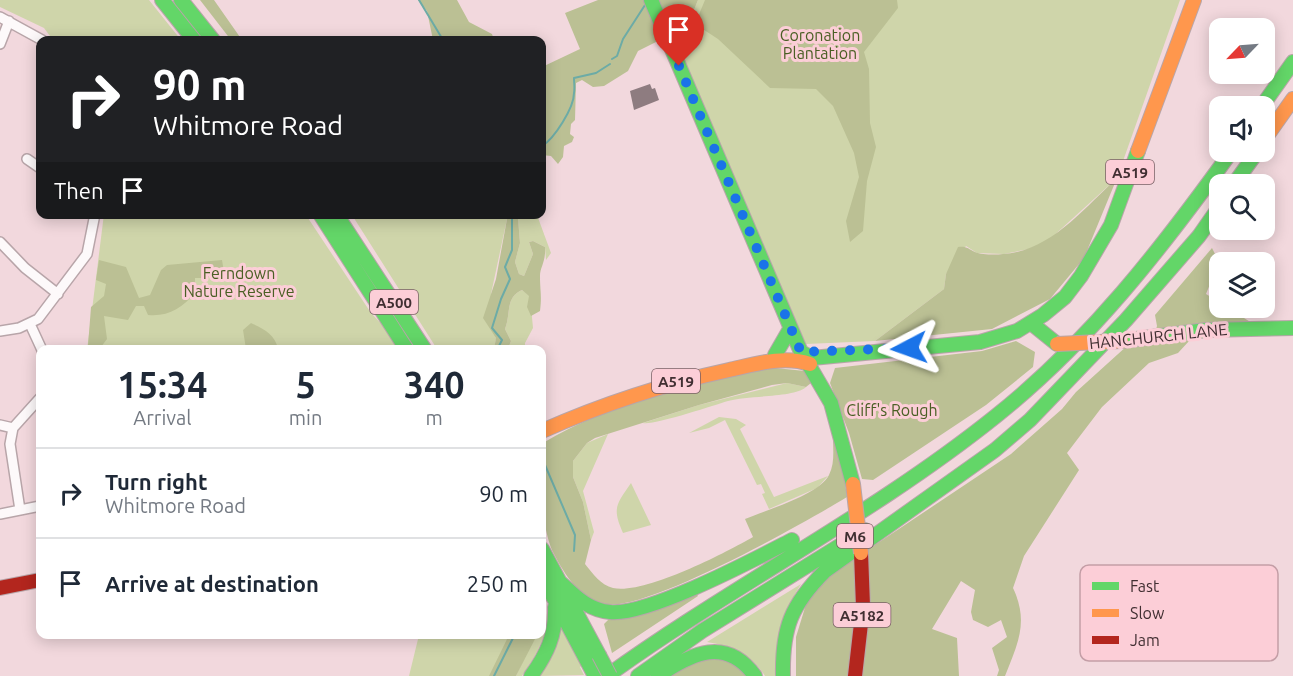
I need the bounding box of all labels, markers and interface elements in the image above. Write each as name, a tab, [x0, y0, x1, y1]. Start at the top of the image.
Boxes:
pin	[653, 4, 704, 66]
icon: arrive	[662, 13, 695, 46]
north arrow	[1209, 18, 1275, 84]
map controls	[1209, 18, 1275, 318]
park label: Coronation Plantation	[780, 26, 860, 62]
icon: right	[54, 60, 132, 138]
text: 90 m	[153, 61, 247, 108]
button: sound	[1209, 96, 1275, 162]
text: Whitmore Road	[153, 110, 343, 140]
road number: A519	[1106, 160, 1154, 184]
icon: arrive	[116, 174, 149, 207]
button: search	[1209, 174, 1275, 240]
text: Then	[54, 178, 104, 203]
button: layers	[1209, 252, 1275, 318]
park label: Ferndown Nature Reserve	[183, 264, 295, 300]
road number: A500	[370, 290, 418, 314]
position arrow	[877, 316, 941, 380]
street label: HANCHURCH LANE	[1088, 320, 1228, 352]
text: 15:34	[117, 364, 207, 405]
text: 5	[295, 364, 316, 405]
text: 340	[404, 364, 465, 405]
road number: A519	[652, 369, 700, 393]
park label: Cliff's Rough	[846, 401, 938, 419]
text: Arrival	[133, 406, 192, 429]
text: min	[289, 406, 322, 429]
text: m	[426, 406, 443, 429]
text: Turn right	[105, 469, 207, 494]
icon: right	[54, 477, 87, 510]
text: 90 m	[479, 481, 528, 506]
text: Whitmore Road	[105, 494, 246, 517]
road number: M6	[837, 524, 873, 548]
legend	[1080, 565, 1278, 661]
icon: arrive	[54, 567, 87, 600]
text: Arrive at destination	[105, 571, 319, 596]
text: 250 m	[467, 571, 528, 596]
text: Fast	[1130, 577, 1160, 595]
road number: A5182	[834, 603, 890, 627]
text: Slow	[1130, 604, 1165, 622]
text: Jam	[1130, 631, 1160, 649]

